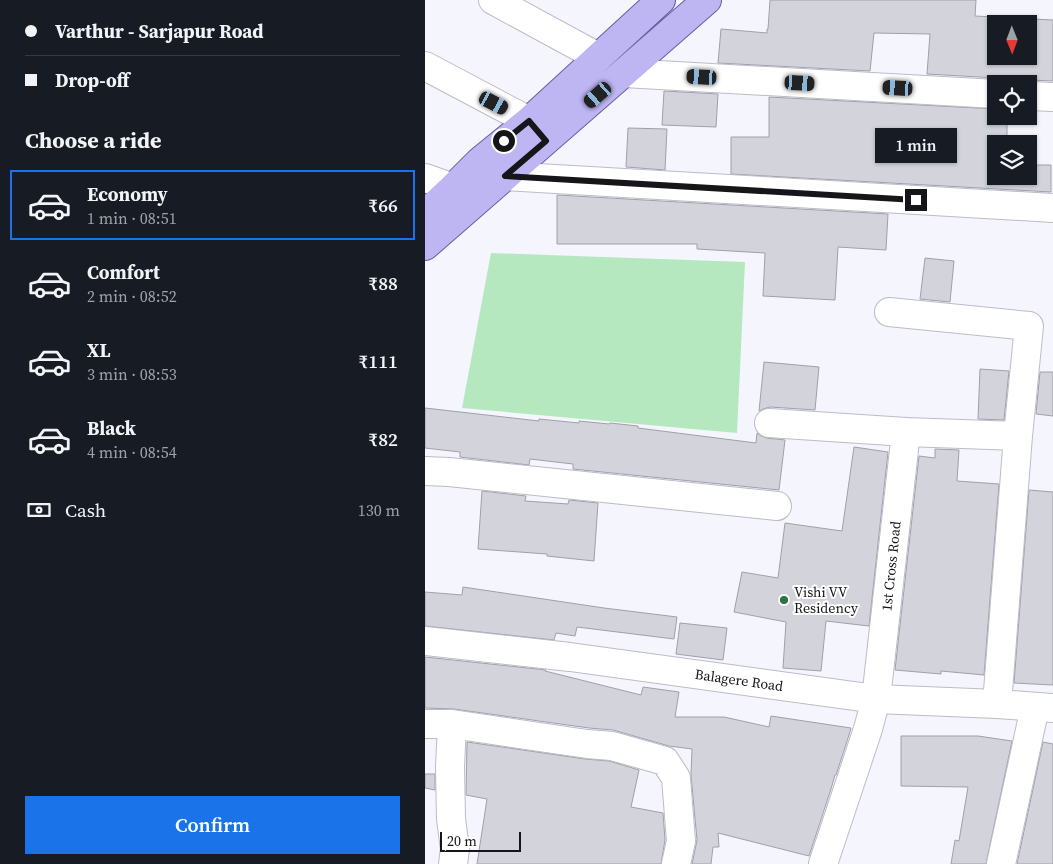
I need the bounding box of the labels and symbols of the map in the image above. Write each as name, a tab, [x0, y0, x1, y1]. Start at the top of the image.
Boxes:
north arrow	[987, 15, 1037, 65]
car	[686, 69, 717, 85]
car	[784, 75, 815, 91]
car	[581, 79, 614, 111]
car	[882, 80, 913, 96]
car	[477, 89, 510, 117]
callout: 1 min	[875, 128, 957, 162]
route start	[493, 130, 515, 152]
route end	[905, 189, 927, 211]
street label: 1st Cross Road	[876, 520, 906, 612]
place label: Vishi VV Residency	[794, 582, 859, 618]
marker: Vishi VV Residency	[778, 594, 790, 606]
street label: Balagere Road	[693, 664, 785, 696]
scale bar	[440, 829, 521, 852]

